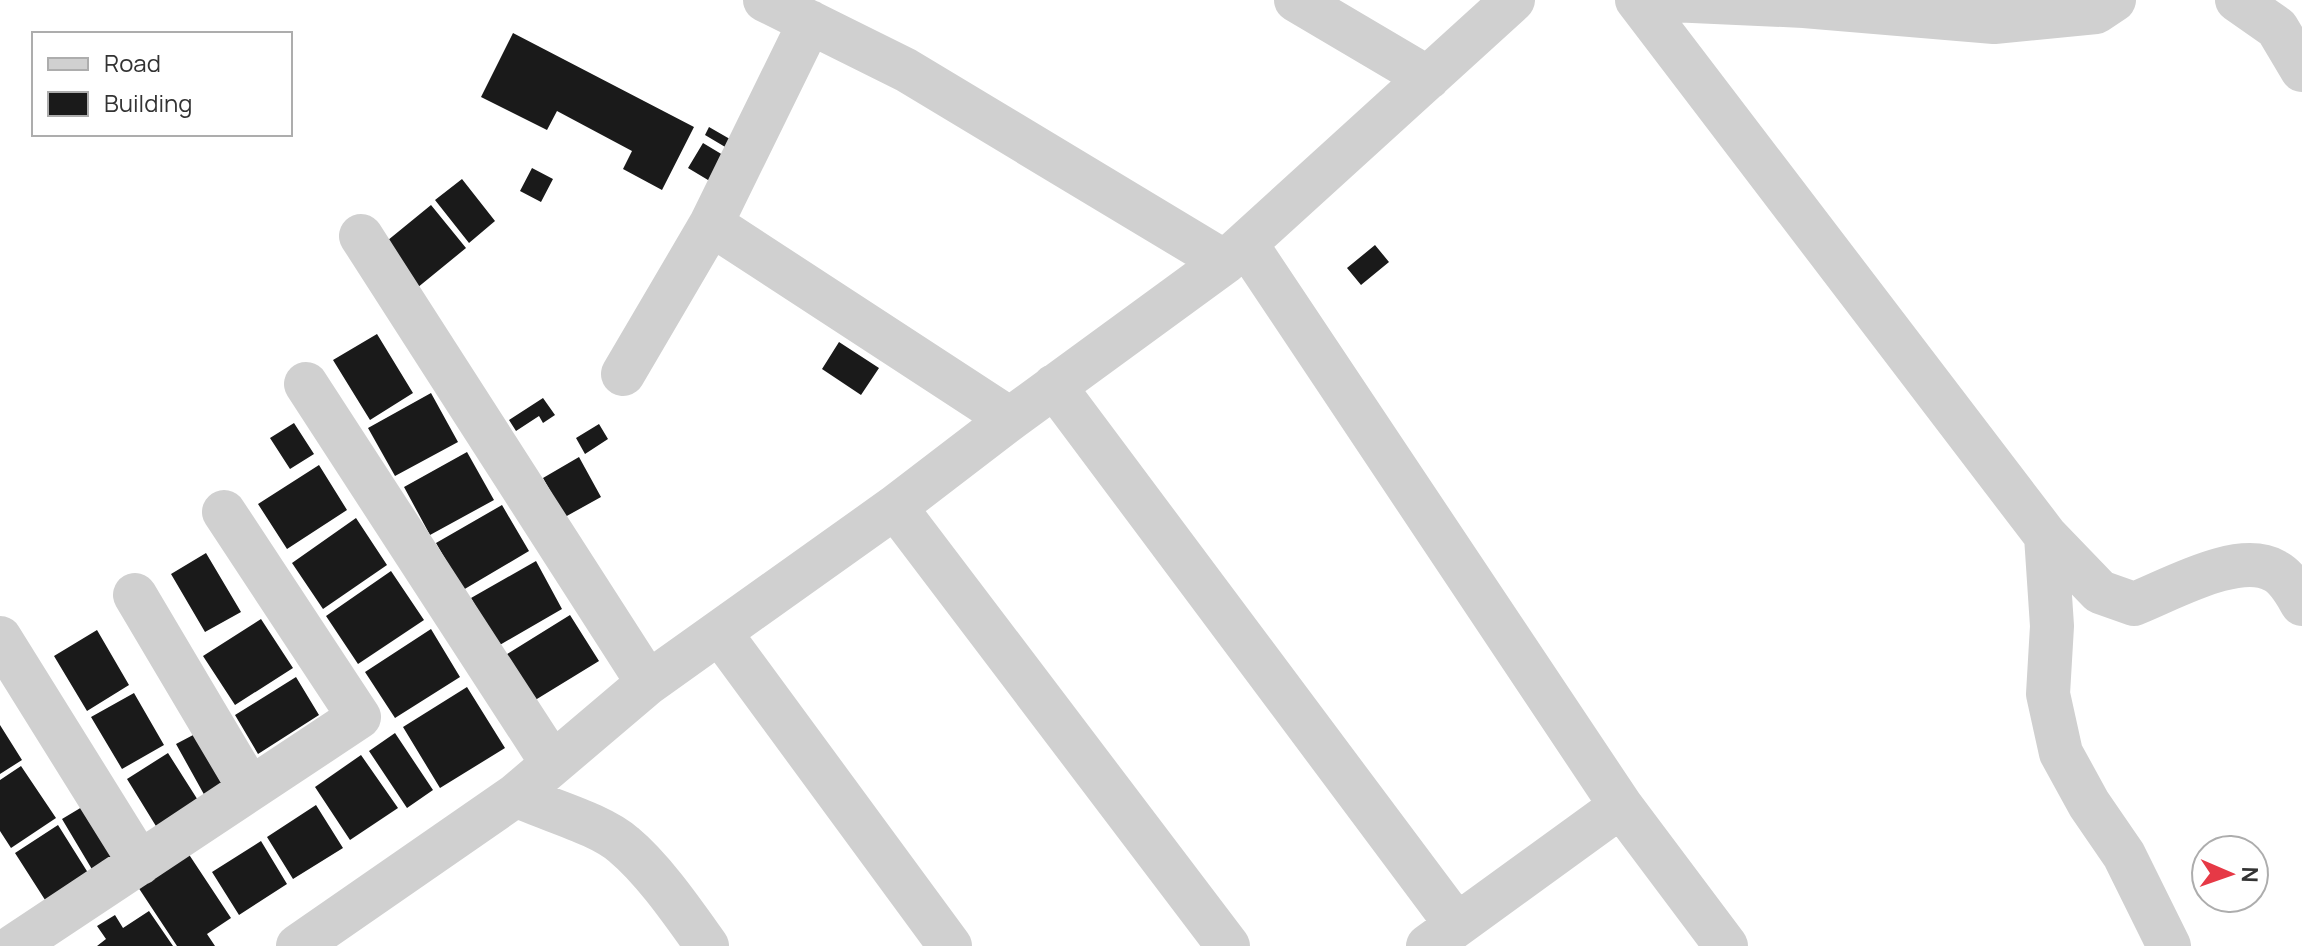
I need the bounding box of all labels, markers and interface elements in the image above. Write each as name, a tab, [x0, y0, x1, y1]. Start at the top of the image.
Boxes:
legend	[32, 32, 292, 136]
text: Road	[104, 46, 161, 79]
text: Building	[104, 86, 192, 119]
north arrow	[2190, 834, 2270, 914]
text: N	[2235, 866, 2265, 883]

